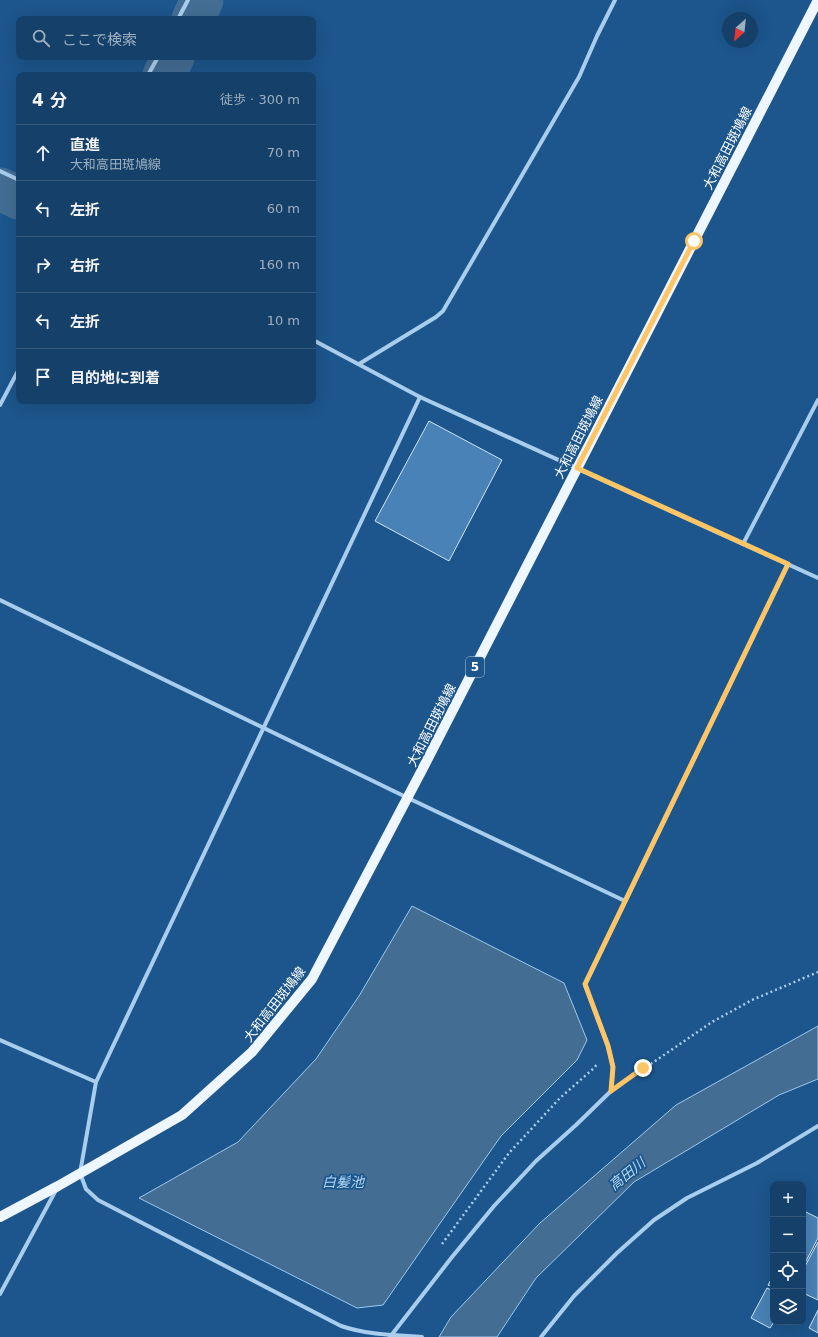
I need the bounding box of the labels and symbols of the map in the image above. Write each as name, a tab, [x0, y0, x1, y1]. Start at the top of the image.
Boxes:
north arrow	[722, 12, 758, 48]
street label: 大和高田斑鳩線	[700, 104, 755, 192]
route start	[685, 232, 703, 250]
street label: 大和高田斑鳩線	[551, 393, 606, 481]
road number: 5	[466, 657, 484, 677]
street label: 大和高田斑鳩線	[404, 681, 459, 769]
street label: 大和高田斑鳩線	[240, 964, 308, 1045]
route end	[634, 1059, 652, 1077]
water label: 高田川	[606, 1153, 650, 1193]
water label: 白髪池	[322, 1174, 366, 1190]

